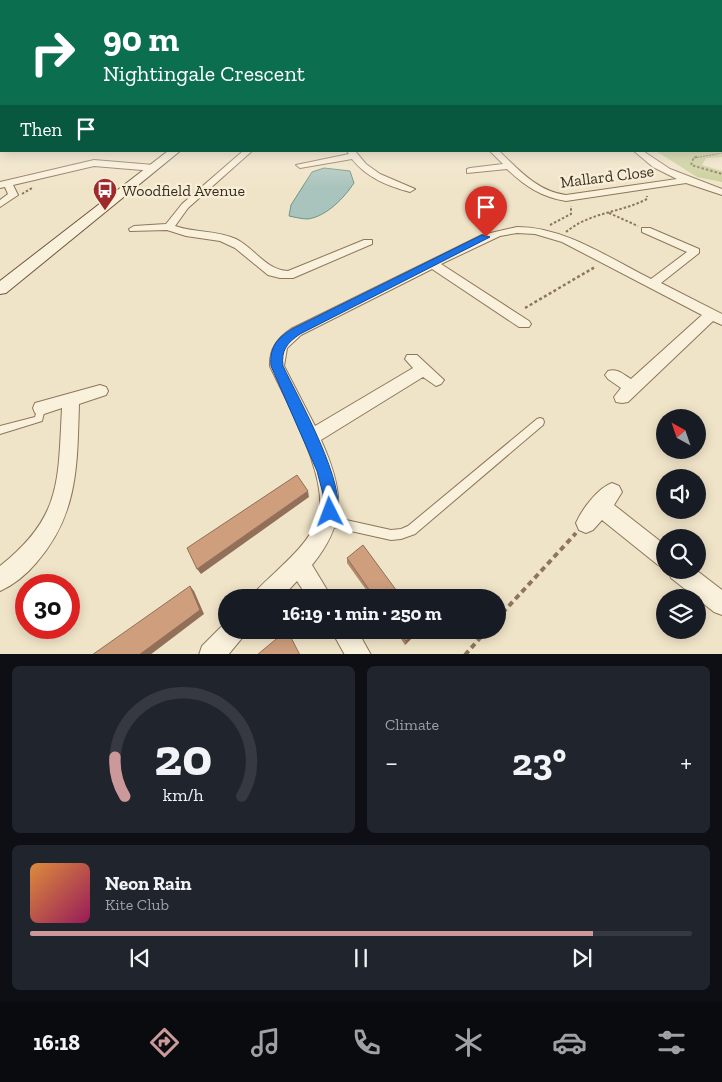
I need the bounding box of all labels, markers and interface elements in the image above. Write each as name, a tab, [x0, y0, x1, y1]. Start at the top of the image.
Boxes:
text: 90 m	[103, 18, 179, 60]
icon: right	[20, 20, 85, 85]
text: Nightingale Crescent	[103, 60, 305, 87]
icon: arrive	[72, 115, 100, 143]
text: Then	[20, 118, 62, 141]
street label: Mallard Close	[559, 161, 655, 192]
bus stop icon: Woodfield Avenue	[92, 177, 118, 211]
place label: Woodfield Avenue	[122, 181, 245, 200]
pin	[465, 186, 507, 237]
icon: arrive	[472, 193, 500, 221]
north arrow	[656, 409, 706, 459]
map controls	[656, 409, 706, 639]
button: sound	[656, 469, 706, 519]
position arrow	[303, 485, 355, 537]
button: search	[656, 529, 706, 579]
speed limit sign: 30	[15, 574, 80, 639]
button: layers	[656, 589, 706, 639]
text: 16:19 · 1 min · 250 m	[282, 602, 442, 625]
text: Climate	[385, 715, 439, 734]
text: 20	[155, 726, 212, 788]
text: 23°	[512, 739, 566, 785]
text: −	[385, 746, 398, 779]
text: +	[680, 746, 692, 779]
text: km/h	[163, 784, 204, 806]
text: Neon Rain	[105, 872, 192, 895]
text: Kite Club	[105, 895, 169, 914]
icon: previous	[126, 944, 154, 972]
icon: pause	[347, 944, 375, 972]
icon: next	[568, 944, 596, 972]
icon: directions	[147, 1025, 182, 1060]
icon: music	[248, 1025, 283, 1060]
icon: phone	[349, 1025, 384, 1060]
icon: climate	[451, 1025, 486, 1060]
icon: car	[552, 1025, 587, 1060]
icon: filters	[654, 1025, 689, 1060]
text: 16:18	[33, 1029, 80, 1056]

